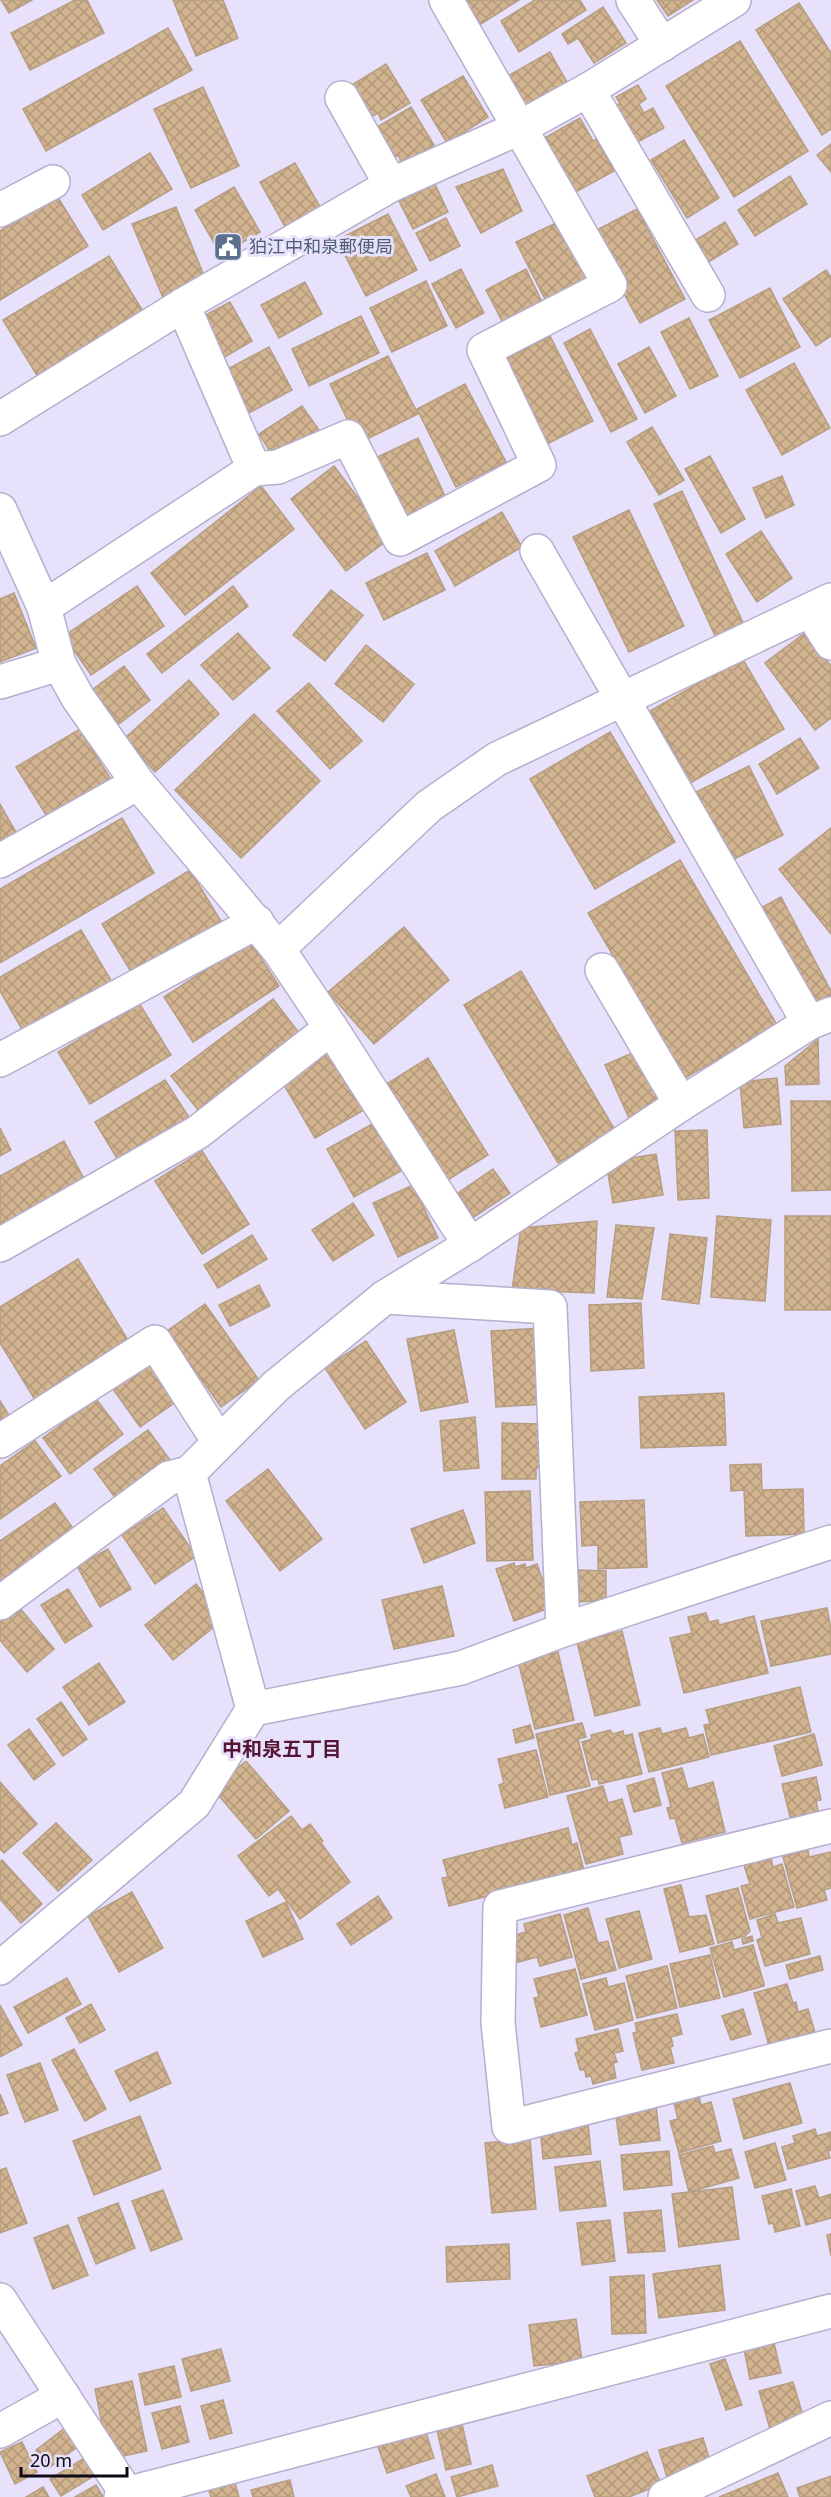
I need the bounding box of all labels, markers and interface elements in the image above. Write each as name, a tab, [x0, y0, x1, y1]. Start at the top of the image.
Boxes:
public building icon: 狛江中和泉郵便局	[212, 231, 244, 263]
place label: 狛江中和泉郵便局	[249, 234, 393, 258]
district label: 中和泉五丁目	[222, 1735, 342, 1762]
scale bar	[21, 2440, 128, 2478]
text: 20 m	[30, 2448, 72, 2472]

